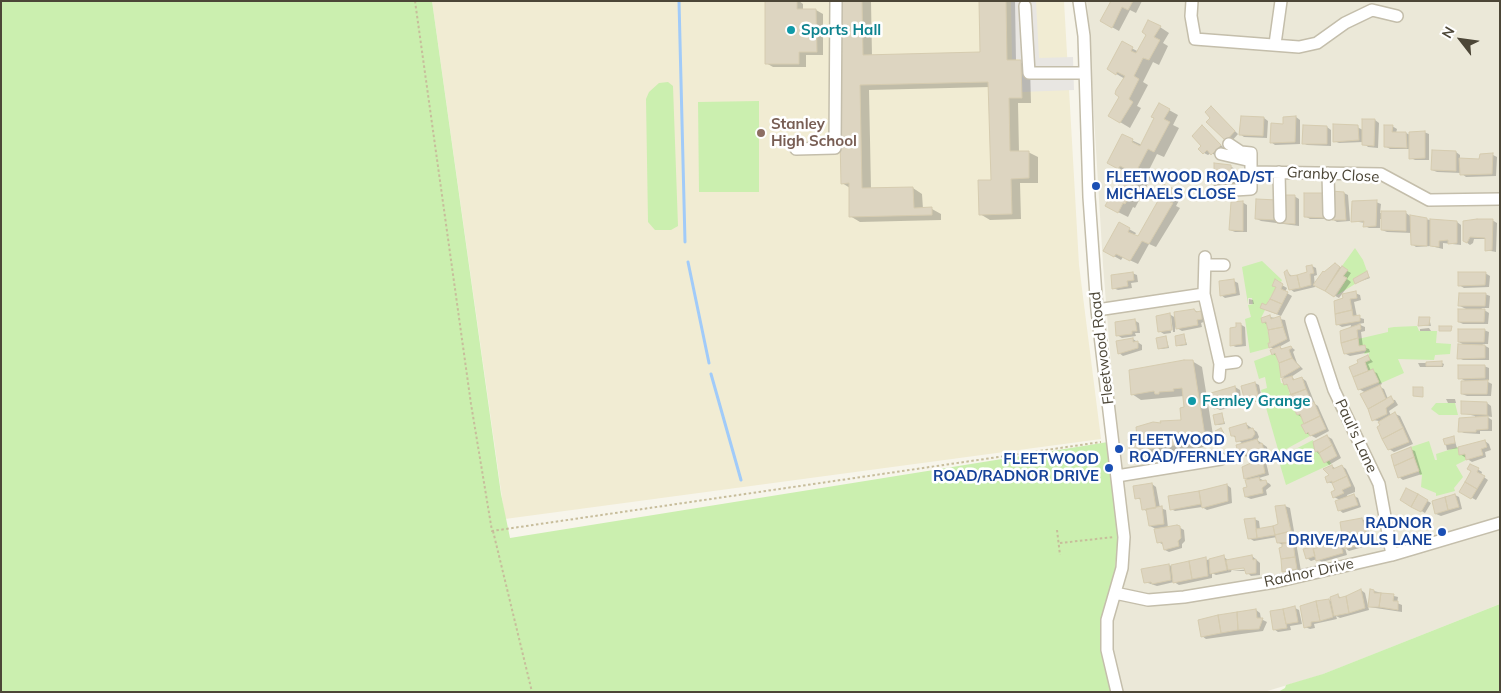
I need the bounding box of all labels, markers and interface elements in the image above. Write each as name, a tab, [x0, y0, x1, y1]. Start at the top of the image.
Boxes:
north arrow	[1436, 15, 1486, 65]
place label: Sports Hall	[801, 21, 881, 39]
text: N	[1438, 23, 1458, 42]
marker: Sports Hall	[785, 24, 797, 36]
place label: Stanley High School	[771, 115, 857, 150]
marker: Stanley High School	[755, 127, 767, 139]
street label: Granby Close	[1286, 164, 1380, 186]
place label: FLEETWOOD ROAD/ST MICHAELS CLOSE	[1106, 168, 1274, 203]
marker: FLEETWOOD ROAD/ST MICHAELS CLOSE	[1090, 180, 1102, 192]
street label: Fleetwood Road	[1086, 291, 1118, 405]
place label: Fernley Grange	[1202, 392, 1311, 410]
marker: Fernley Grange	[1186, 395, 1198, 407]
street label: Paul's Lane	[1331, 396, 1381, 476]
place label: FLEETWOOD ROAD/FERNLEY GRANGE	[1129, 431, 1313, 466]
marker: FLEETWOOD ROAD/FERNLEY GRANGE	[1113, 443, 1125, 455]
place label: FLEETWOOD ROAD/RADNOR DRIVE	[933, 450, 1099, 485]
marker: FLEETWOOD ROAD/RADNOR DRIVE	[1103, 462, 1115, 474]
place label: RADNOR DRIVE/PAULS LANE	[1288, 514, 1432, 549]
marker: RADNOR DRIVE/PAULS LANE	[1436, 526, 1448, 538]
street label: Radnor Drive	[1262, 555, 1356, 591]

